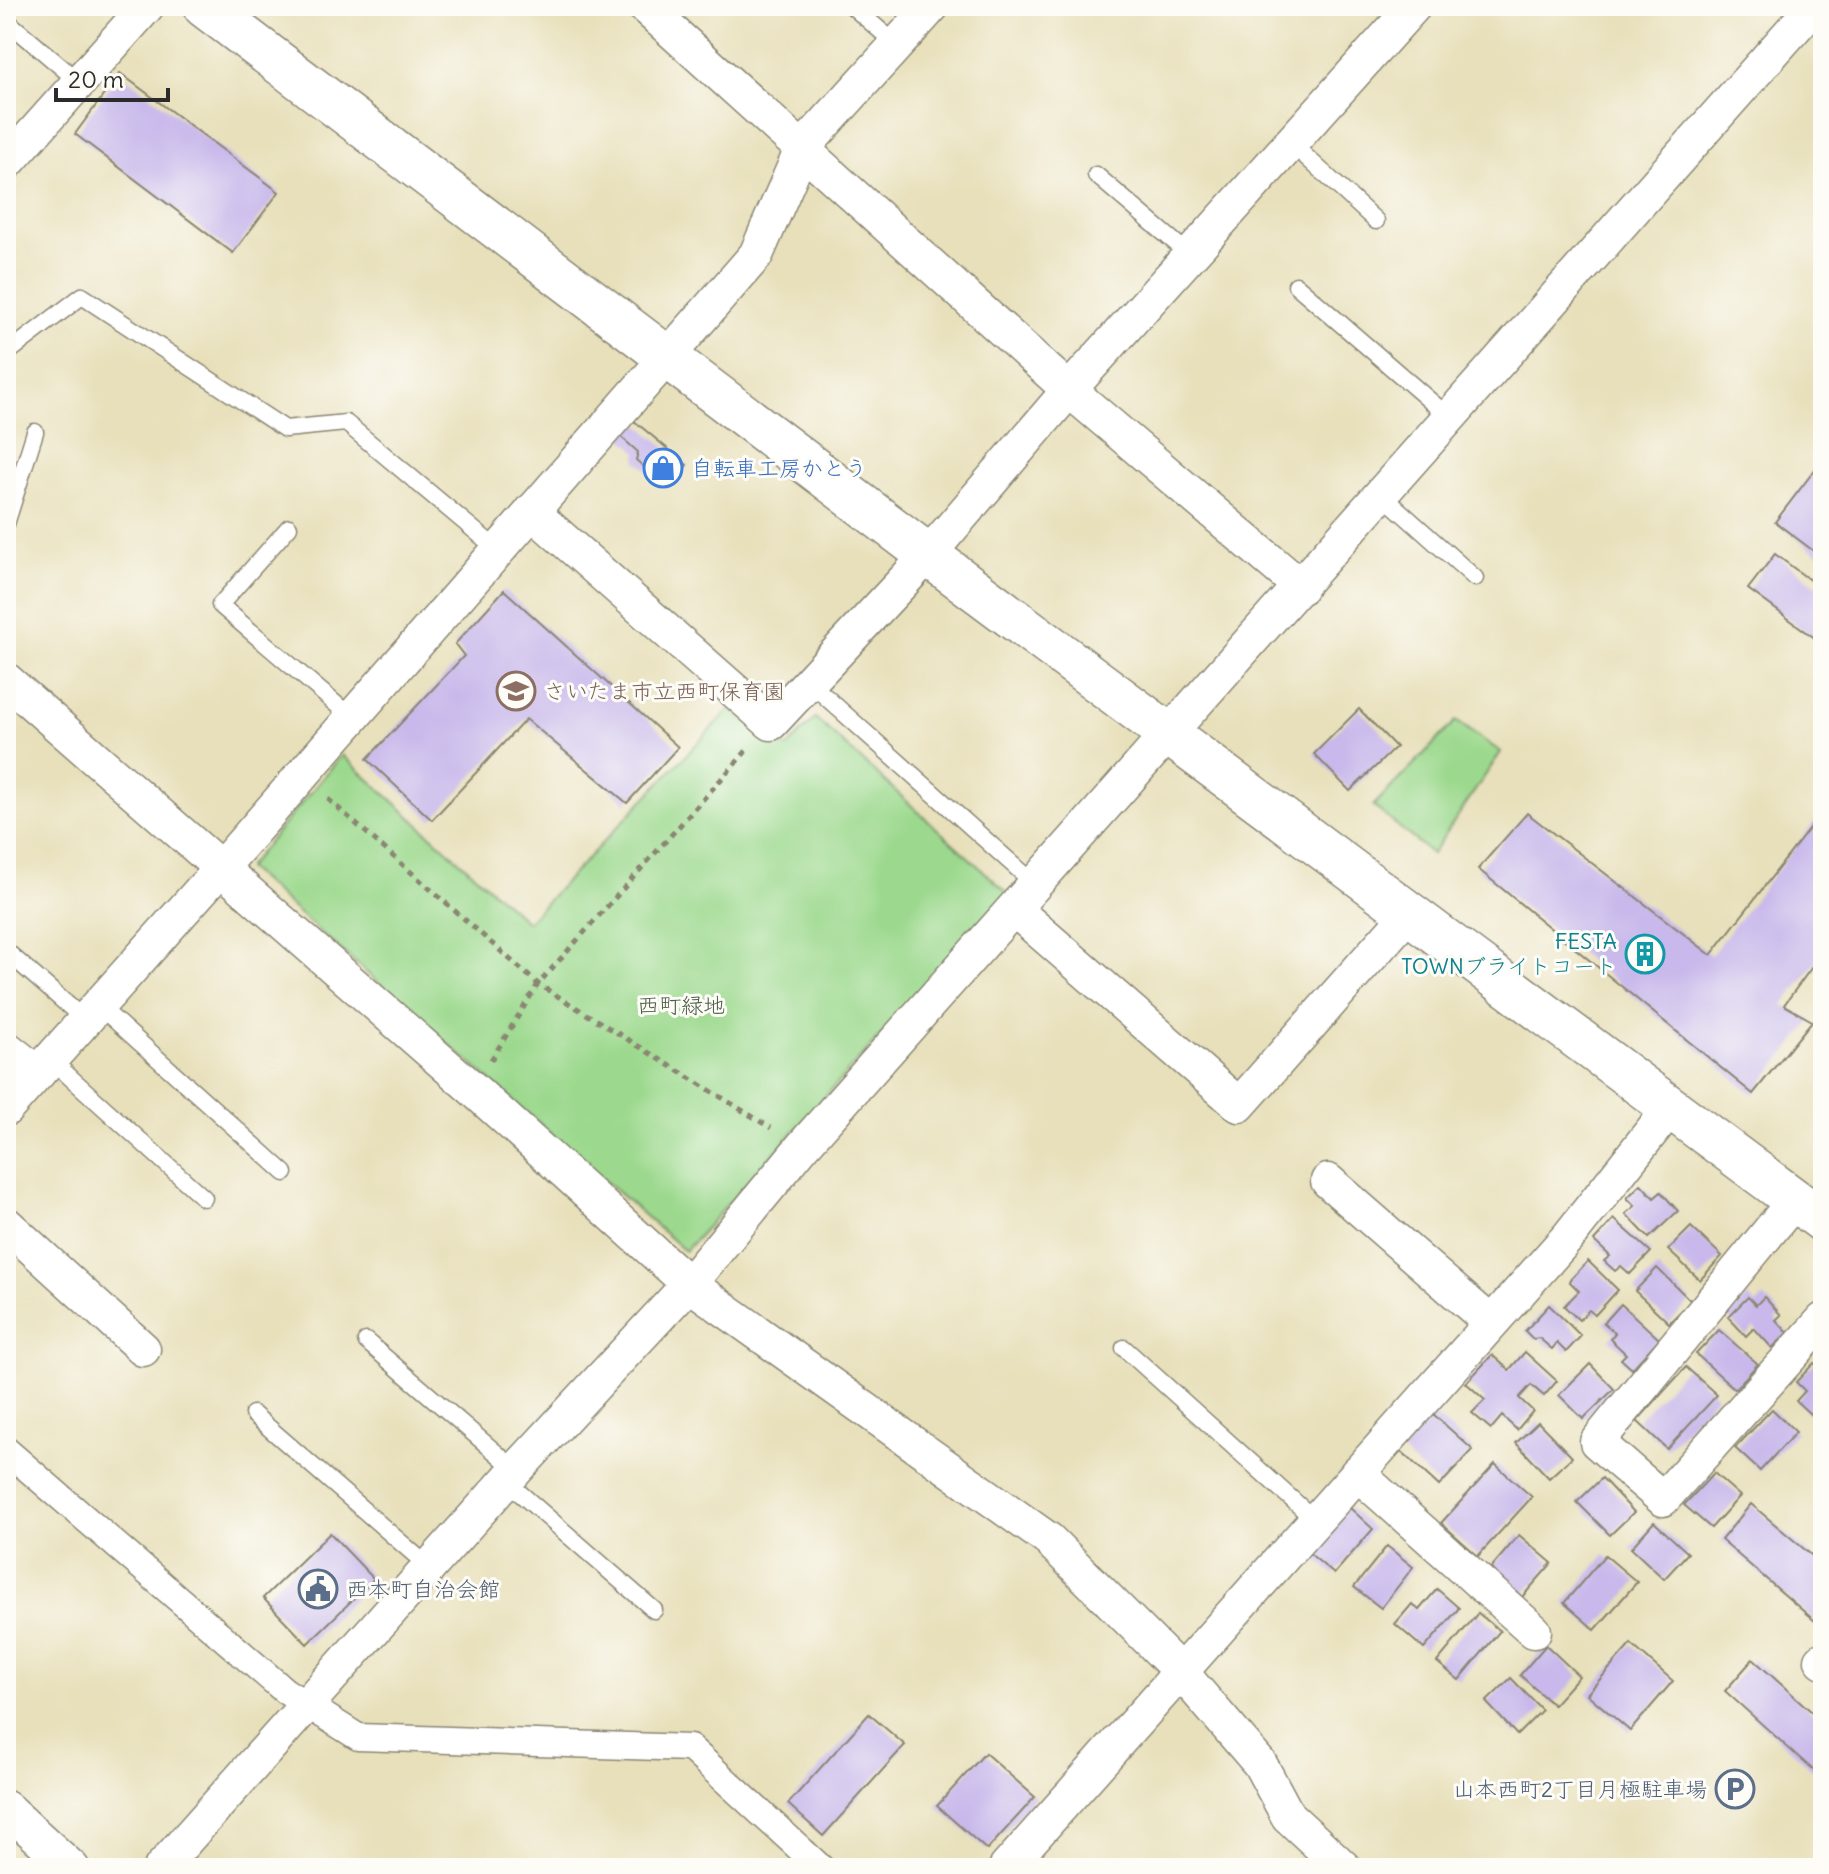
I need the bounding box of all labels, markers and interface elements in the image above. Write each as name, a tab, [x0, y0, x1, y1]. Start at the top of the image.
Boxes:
scale bar	[56, 52, 168, 102]
text: 20 m	[68, 64, 124, 94]
shop icon: 自転車工房かとう	[642, 447, 684, 489]
place label: 自転車工房かとう	[691, 454, 867, 482]
school or university icon: さいたま市立西町保育園	[495, 670, 537, 712]
place label: さいたま市立西町保育園	[544, 677, 785, 705]
place label: FESTA TOWNブライトコート	[1401, 927, 1617, 980]
building icon: FESTA TOWNブライトコート	[1624, 933, 1666, 975]
park label: 西町緑地	[637, 991, 725, 1019]
public building icon: 西本町自治会館	[297, 1568, 339, 1610]
place label: 西本町自治会館	[346, 1575, 500, 1603]
parking icon: 山本西町2丁目月極駐車場	[1714, 1768, 1756, 1810]
place label: 山本西町2丁目月極駐車場	[1453, 1775, 1707, 1803]

